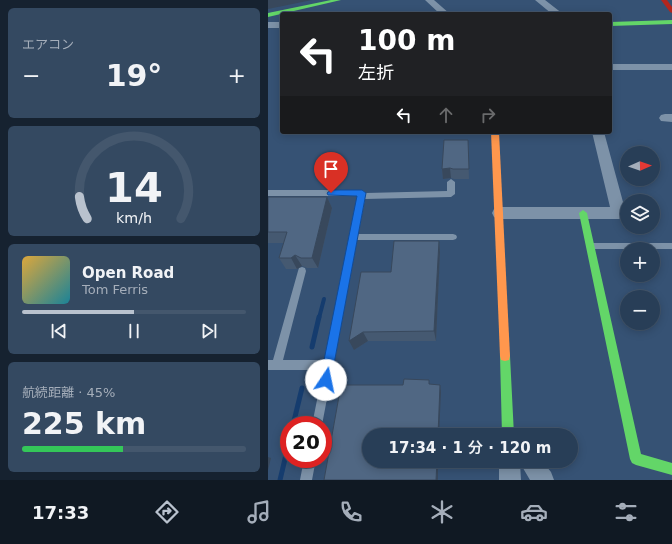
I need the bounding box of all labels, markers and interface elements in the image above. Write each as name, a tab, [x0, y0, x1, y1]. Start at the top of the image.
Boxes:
text: 100 m	[358, 24, 455, 57]
icon: left	[292, 28, 344, 80]
text: エアコン	[22, 37, 74, 52]
text: 19°	[106, 58, 162, 93]
text: 左折	[358, 62, 394, 83]
text: −	[22, 63, 40, 88]
text: +	[228, 63, 246, 88]
icon: left	[393, 104, 415, 126]
icon: ahead	[435, 104, 457, 126]
icon: right	[477, 104, 499, 126]
north arrow	[620, 146, 660, 186]
map controls	[620, 146, 660, 330]
pin	[314, 152, 348, 193]
icon: arrive	[320, 158, 342, 180]
text: 14	[105, 163, 163, 212]
button: layers	[620, 194, 660, 234]
text: km/h	[116, 210, 152, 226]
button: +	[620, 242, 660, 282]
text: Open Road	[82, 264, 174, 282]
text: Tom Ferris	[82, 282, 148, 297]
button: −	[620, 290, 660, 330]
icon: previous	[48, 320, 70, 342]
icon: pause	[123, 320, 145, 342]
icon: next	[198, 320, 220, 342]
position arrow	[305, 359, 347, 401]
text: 航続距離 · 45%	[22, 385, 115, 400]
text: 225 km	[22, 406, 146, 441]
speed limit sign: 20	[280, 416, 332, 468]
text: 17:34 · 1 分 · 120 m	[389, 439, 551, 457]
icon: directions	[153, 498, 181, 526]
icon: music	[245, 498, 273, 526]
icon: phone	[337, 498, 365, 526]
icon: climate	[428, 498, 456, 526]
icon: car	[520, 498, 548, 526]
icon: filters	[612, 498, 640, 526]
text: 17:33	[32, 502, 89, 523]

